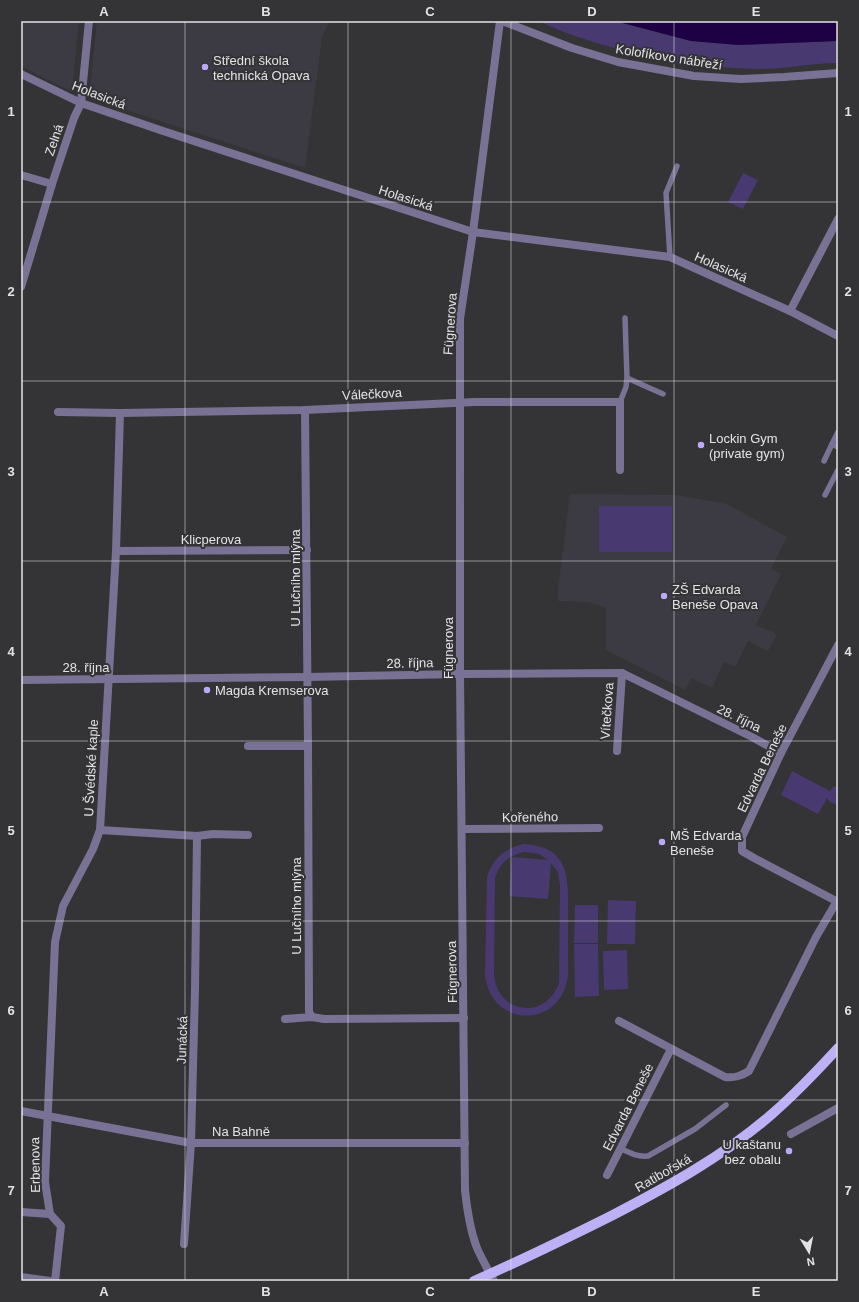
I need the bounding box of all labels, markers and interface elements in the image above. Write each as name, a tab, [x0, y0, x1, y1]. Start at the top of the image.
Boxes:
text: A	[99, 4, 109, 19]
text: B	[261, 4, 271, 19]
text: C	[425, 4, 435, 19]
text: D	[587, 4, 597, 19]
text: E	[752, 4, 761, 19]
street label: Kolofíkovo nábřeží	[615, 41, 724, 73]
place label: Střední škola technická Opava	[213, 53, 311, 83]
marker: Střední škola technická Opava	[200, 62, 210, 72]
street label: Holasická	[70, 78, 129, 112]
text: 1	[7, 104, 15, 119]
text: 1	[844, 104, 852, 119]
street label: Zelná	[42, 121, 67, 158]
street label: Holasická	[377, 182, 436, 214]
street label: Holasická	[692, 249, 750, 286]
text: 2	[7, 284, 15, 299]
text: 2	[844, 284, 852, 299]
street label: Fügnerova	[440, 292, 460, 356]
street label: Válečkova	[342, 385, 403, 403]
place label: Lockin Gym (private gym)	[709, 431, 785, 461]
marker: Lockin Gym (private gym)	[696, 440, 706, 450]
text: 3	[7, 464, 15, 479]
text: 3	[844, 464, 852, 479]
street label: U Lučního mlýna	[288, 528, 303, 627]
street label: Klicperova	[181, 532, 242, 547]
place label: ZŠ Edvarda Beneše Opava	[672, 582, 759, 612]
marker: ZŠ Edvarda Beneše Opava	[659, 591, 669, 601]
street label: Fügnerova	[441, 616, 456, 679]
text: 4	[7, 644, 15, 659]
text: 4	[844, 644, 852, 659]
street label: 28. října	[386, 655, 434, 671]
street label: 28. října	[63, 660, 110, 675]
street label: Vítečkova	[598, 681, 617, 740]
place label: Magda Kremserova	[215, 683, 329, 698]
marker: Magda Kremserova	[202, 685, 212, 695]
street label: 28. října	[715, 701, 764, 735]
street label: U Švédské kaple	[81, 719, 101, 817]
street label: Edvarda Beneše	[734, 722, 790, 814]
street label: Kořeného	[502, 809, 558, 825]
text: 5	[7, 823, 15, 838]
text: 5	[844, 823, 852, 838]
place label: MŠ Edvarda Beneše	[670, 828, 742, 858]
marker: MŠ Edvarda Beneše	[657, 837, 667, 847]
street label: U Lučního mlýna	[289, 856, 304, 955]
street label: Fügnerova	[444, 940, 460, 1003]
text: 6	[7, 1003, 15, 1018]
text: 6	[844, 1003, 852, 1018]
street label: Junácká	[174, 1015, 190, 1064]
street label: Edvarda Beneše	[599, 1061, 657, 1153]
street label: Na Bahně	[212, 1124, 270, 1139]
street label: Erbenova	[27, 1136, 43, 1193]
place label: U kaštanu bez obalu	[722, 1137, 781, 1167]
marker: U kaštanu bez obalu	[784, 1146, 794, 1156]
street label: Ratibořská	[632, 1151, 694, 1195]
text: 7	[7, 1183, 15, 1198]
text: 7	[844, 1183, 852, 1198]
north arrow	[789, 1232, 829, 1272]
text: N	[806, 1255, 816, 1268]
text: A	[99, 1284, 109, 1299]
text: B	[261, 1284, 271, 1299]
text: C	[425, 1284, 435, 1299]
text: D	[587, 1284, 597, 1299]
text: E	[752, 1284, 761, 1299]

